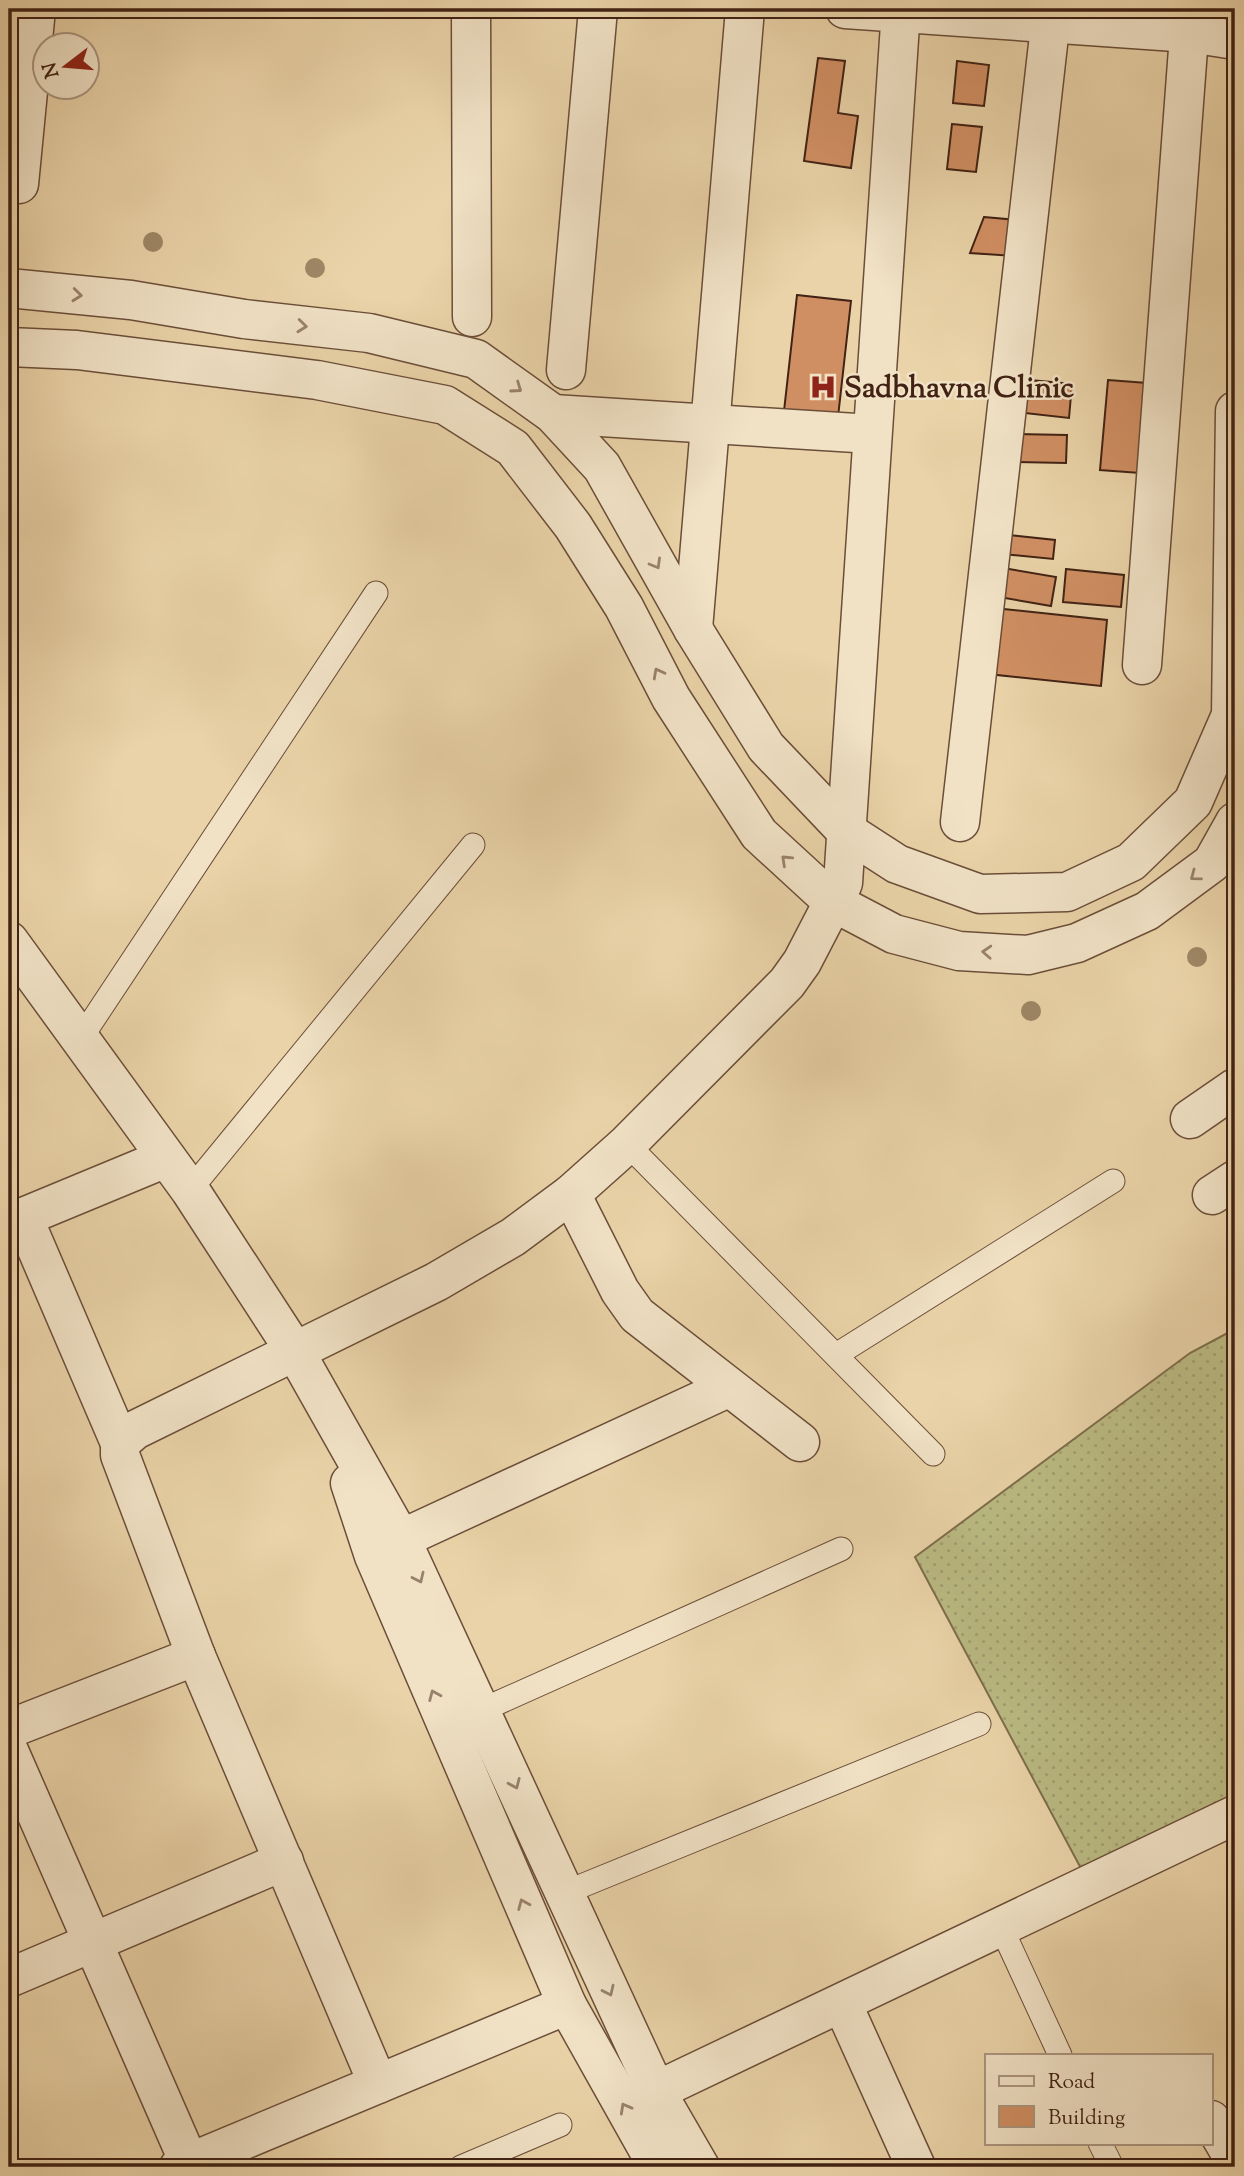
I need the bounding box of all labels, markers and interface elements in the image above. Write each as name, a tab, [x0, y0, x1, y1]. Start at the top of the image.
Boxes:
north arrow	[32, 32, 102, 102]
text: N	[37, 59, 67, 81]
one-way arrow	[71, 287, 82, 302]
one-way arrow	[296, 318, 308, 333]
place label: Sadbhavna Clinic	[844, 368, 1075, 411]
hospital icon: Sadbhavna Clinic	[808, 372, 838, 402]
one-way arrow	[509, 380, 522, 392]
one-way arrow	[648, 557, 661, 569]
one-way arrow	[653, 668, 667, 680]
one-way arrow	[781, 855, 794, 868]
one-way arrow	[1190, 867, 1202, 880]
one-way arrow	[982, 945, 993, 960]
one-way arrow	[411, 1571, 425, 1583]
one-way arrow	[428, 1690, 442, 1702]
one-way arrow	[507, 1777, 521, 1789]
one-way arrow	[518, 1899, 532, 1911]
one-way arrow	[601, 1984, 615, 1996]
legend	[985, 2054, 1212, 2144]
text: Road	[1048, 2068, 1095, 2098]
one-way arrow	[620, 2102, 633, 2115]
text: Building	[1048, 2104, 1125, 2134]

